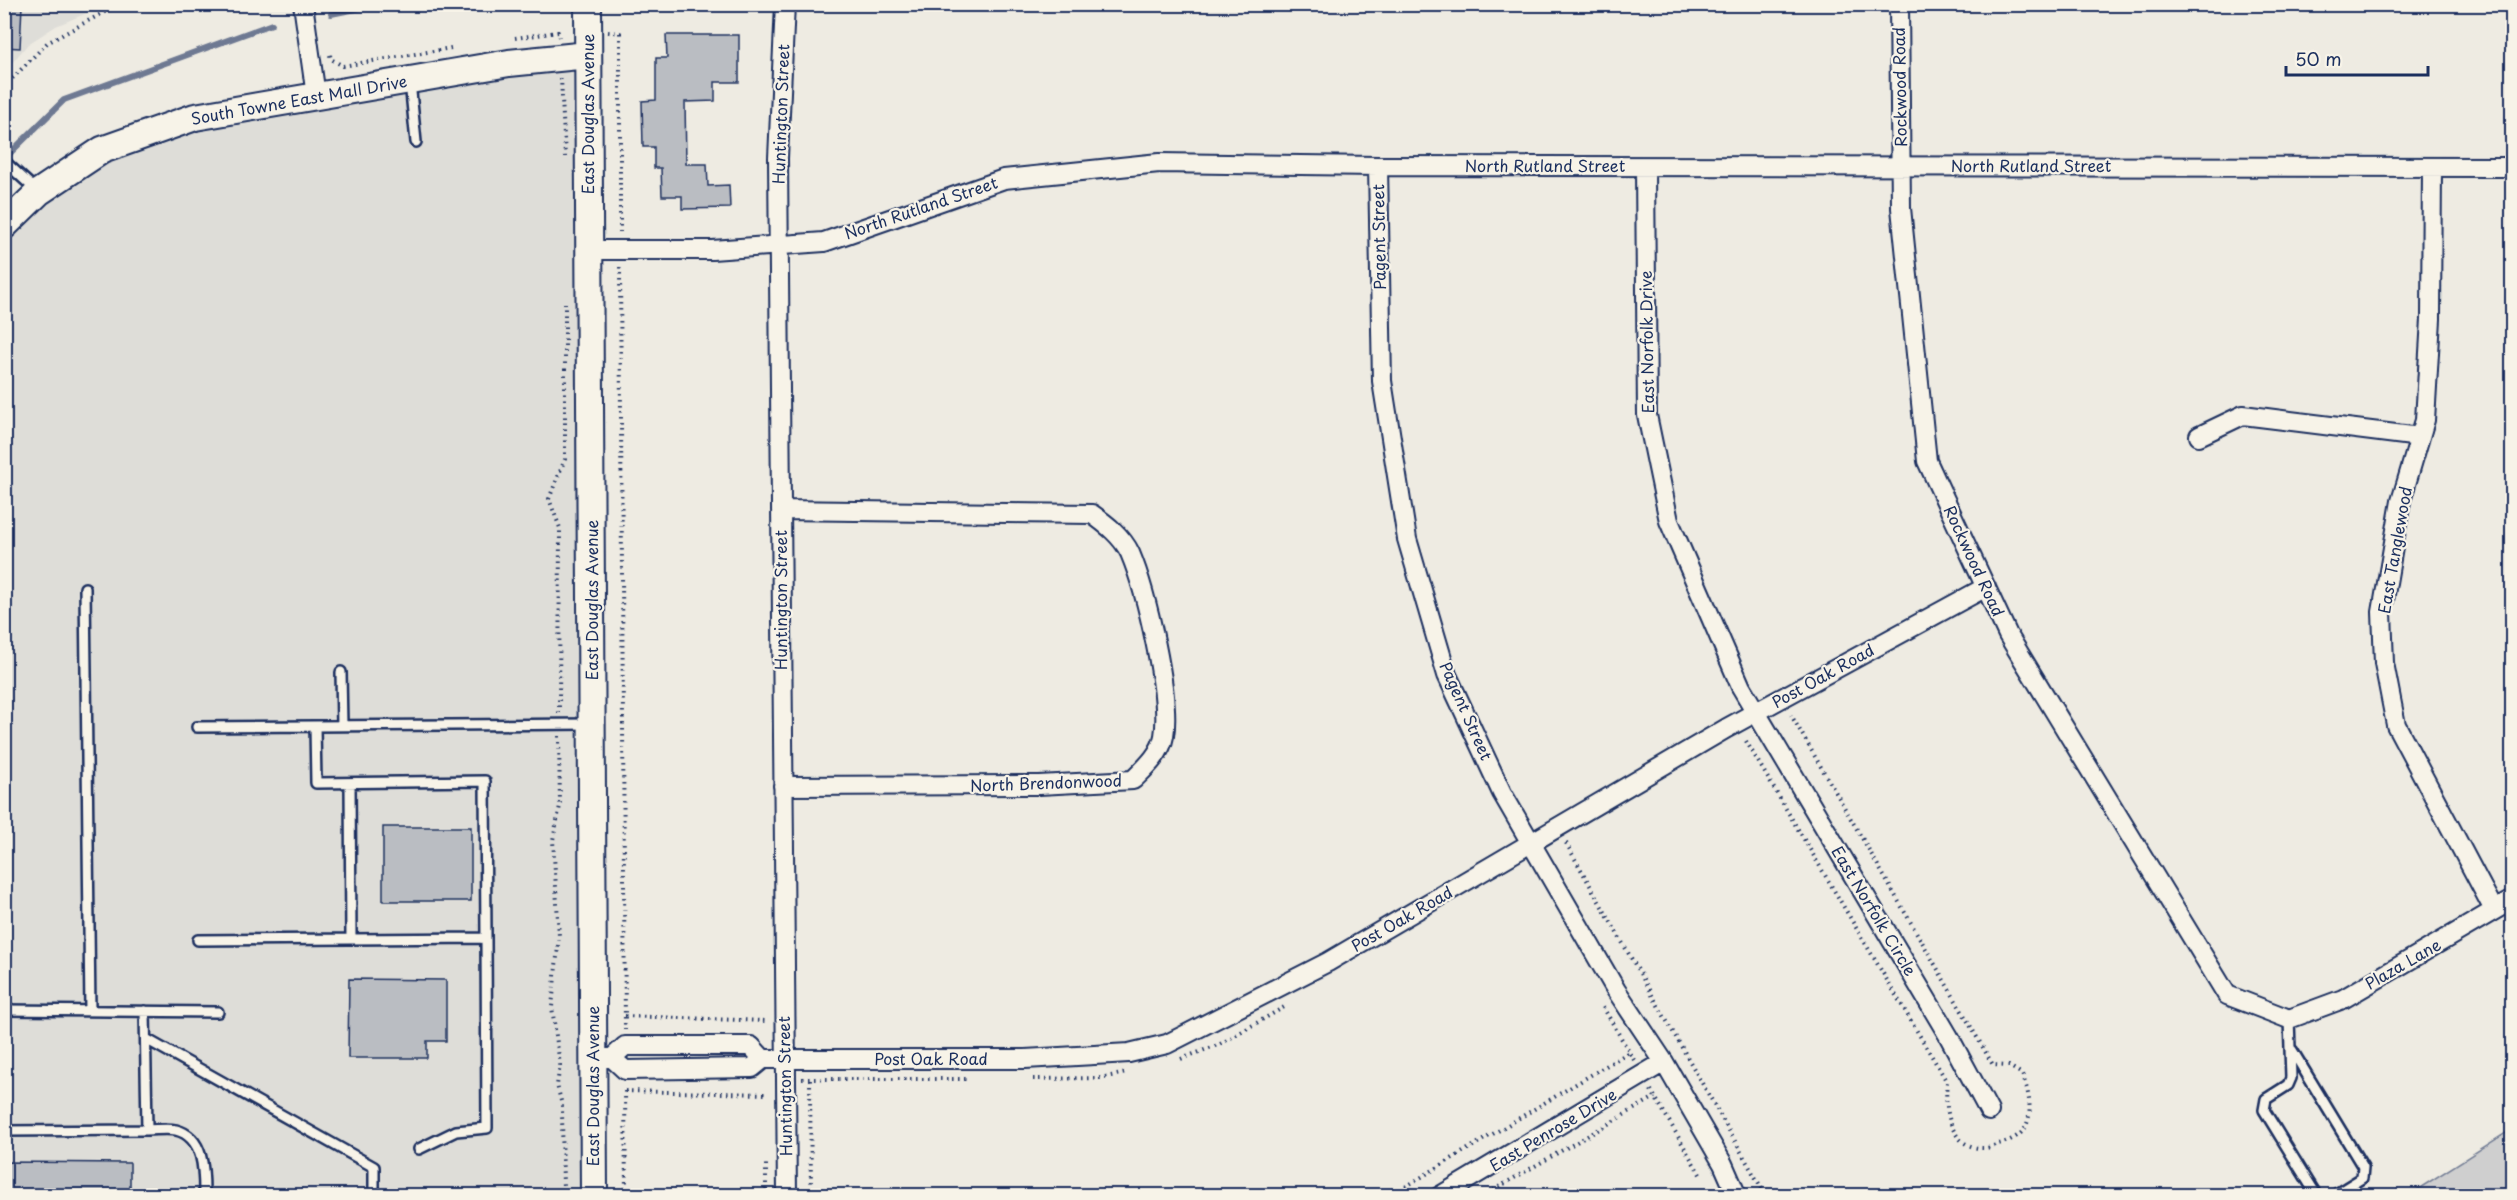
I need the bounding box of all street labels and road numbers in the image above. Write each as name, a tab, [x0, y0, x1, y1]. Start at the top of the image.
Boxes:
street label: Rockwood Road	[1886, 27, 1912, 147]
street label: East Douglas Avenue	[575, 33, 599, 194]
street label: Huntington Street	[766, 43, 794, 184]
street label: South Towne East Mall Drive	[189, 68, 409, 130]
street label: North Rutland Street	[1465, 153, 1626, 177]
street label: North Rutland Street	[1951, 153, 2112, 177]
street label: North Rutland Street	[841, 169, 1001, 245]
street label: Pagent Street	[1365, 184, 1391, 290]
street label: East Norfolk Drive	[1633, 271, 1659, 413]
street label: East Tanglewood	[2371, 484, 2417, 615]
street label: Rockwood Road	[1939, 501, 2011, 620]
street label: East Douglas Avenue	[579, 519, 603, 680]
street label: Huntington Street	[768, 529, 792, 670]
street label: Post Oak Road	[1767, 637, 1878, 713]
street label: Pagent Street	[1434, 657, 1500, 764]
street label: North Brendonwood	[969, 767, 1122, 797]
street label: East Norfolk Circle	[1827, 841, 1923, 980]
street label: Post Oak Road	[1346, 879, 1457, 957]
street label: Plaza Lane	[2360, 932, 2445, 995]
street label: East Douglas Avenue	[580, 1005, 604, 1166]
street label: Huntington Street	[771, 1015, 797, 1156]
street label: Post Oak Road	[874, 1046, 988, 1070]
street label: East Penrose Drive	[1484, 1082, 1621, 1177]

